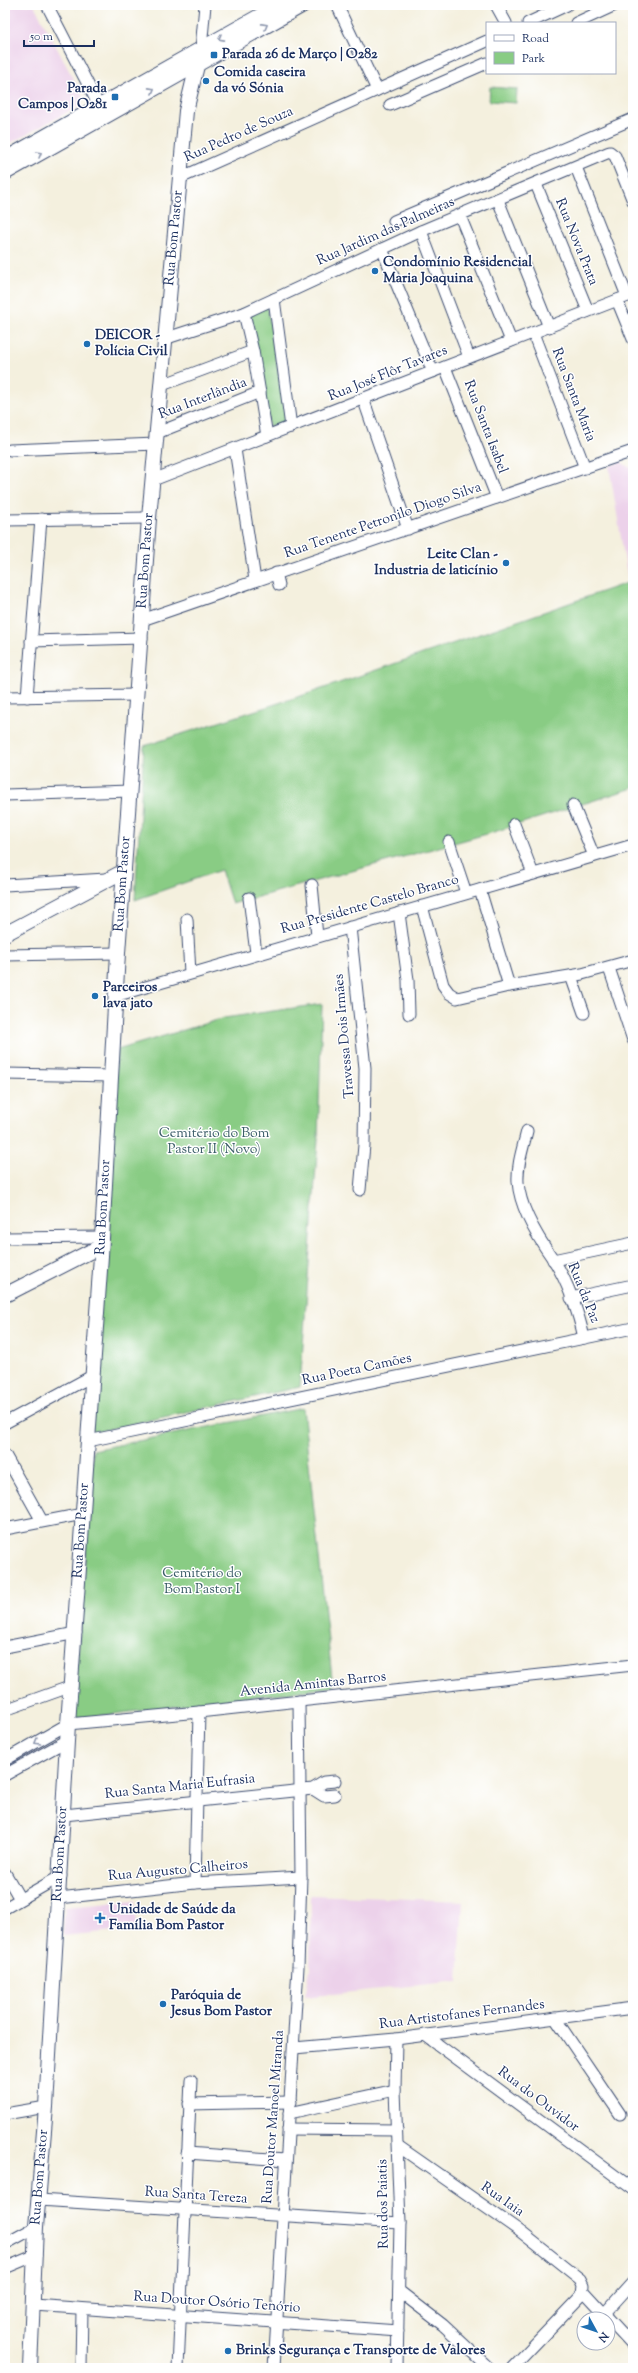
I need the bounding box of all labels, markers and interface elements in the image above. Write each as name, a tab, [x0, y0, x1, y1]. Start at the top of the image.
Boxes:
scale bar	[24, 22, 94, 48]
legend	[486, 22, 616, 74]
one-way arrow	[261, 23, 269, 30]
text: 50 m	[29, 28, 53, 46]
text: Road	[522, 30, 549, 48]
one-way arrow	[218, 34, 225, 41]
place label: Parada 26 de Março | O282	[222, 45, 378, 65]
marker: Parada 26 de Março | O282	[209, 50, 219, 60]
text: Park	[522, 50, 545, 68]
place label: Comida caseira da vó Sónia	[214, 63, 306, 99]
marker: Comida caseira da vó Sónia	[201, 76, 211, 86]
place label: Parada Campos | O281	[18, 79, 108, 115]
one-way arrow	[148, 87, 155, 94]
marker: Parada Campos | O281	[110, 92, 120, 102]
street label: Rua Pedro de Souza	[181, 102, 297, 168]
one-way arrow	[35, 151, 42, 158]
street label: Rua Bom Pastor	[160, 189, 189, 287]
street label: Rua Jardim das Palmeiras	[314, 193, 458, 271]
street label: Rua Nova Prata	[549, 195, 603, 289]
place label: Condomínio Residencial Maria Joaquina	[383, 253, 532, 289]
marker: Condomínio Residencial Maria Joaquina	[370, 266, 380, 276]
place label: DEICOR - Polícia Civil	[95, 326, 168, 362]
marker: DEICOR - Polícia Civil	[82, 339, 92, 349]
street label: Rua José Flôr Tavares	[325, 341, 451, 407]
street label: Rua Santa Maria	[546, 345, 600, 445]
street label: Rua Interlândia	[156, 373, 251, 425]
street label: Rua Santa Isabel	[458, 377, 512, 477]
street label: Rua Tenente Petronilo Diogo Silva	[282, 478, 485, 564]
street label: Rua Bom Pastor	[133, 511, 159, 609]
place label: Leite Clan - Industria de laticínio	[374, 545, 498, 581]
marker: Leite Clan - Industria de laticínio	[501, 558, 511, 568]
street label: Rua Bom Pastor	[110, 835, 136, 932]
street label: Rua Presidente Castelo Branco	[279, 870, 462, 940]
street label: Travessa Dois Irmães	[330, 973, 360, 1099]
place label: Parceiros lava jato	[103, 978, 158, 1014]
marker: Parceiros lava jato	[90, 991, 100, 1001]
park label: Cemitério do Bom Pastor II (Novo)	[159, 1124, 270, 1160]
street label: Rua Bom Pastor	[91, 1158, 116, 1256]
street label: Rua da Paz	[562, 1260, 604, 1326]
street label: Rua Poeta Camões	[300, 1349, 414, 1391]
street label: Rua Bom Pastor	[68, 1481, 95, 1579]
park label: Cemitério do Bom Pastor I	[162, 1564, 242, 1600]
street label: Avenida Amintas Barros	[239, 1667, 387, 1703]
one-way arrow	[34, 1737, 41, 1744]
street label: Rua Santa Maria Eufrasia	[104, 1769, 257, 1805]
street label: Rua Bom Pastor	[48, 1805, 73, 1902]
street label: Rua Augusto Calheiros	[107, 1855, 249, 1887]
place label: Unidade de Saúde da Família Bom Pastor	[109, 1900, 236, 1936]
marker: Unidade de Saúde da Família Bom Pastor	[94, 1912, 106, 1924]
place label: Paróquia de Jesus Bom Pastor	[170, 1986, 273, 2022]
street label: Rua Artistofanes Fernandes	[378, 1995, 546, 2035]
marker: Paróquia de Jesus Bom Pastor	[158, 1999, 168, 2009]
street label: Rua Doutor Manoel Miranda	[258, 2029, 290, 2205]
street label: Rua do Ouvidor	[493, 2063, 584, 2138]
street label: Rua Bom Pastor	[26, 2128, 54, 2226]
street label: Rua dos Paiatis	[373, 2159, 395, 2249]
street label: Rua Iaia	[476, 2178, 528, 2222]
street label: Rua Santa Tereza	[144, 2182, 249, 2210]
street label: Rua Doutor Osório Tenório	[133, 2287, 301, 2319]
north arrow	[576, 2311, 616, 2351]
text: N	[594, 2328, 612, 2345]
place label: Brinks Segurança e Transporte de Valores	[236, 2341, 486, 2361]
marker: Brinks Segurança e Transporte de Valores	[223, 2346, 233, 2356]

